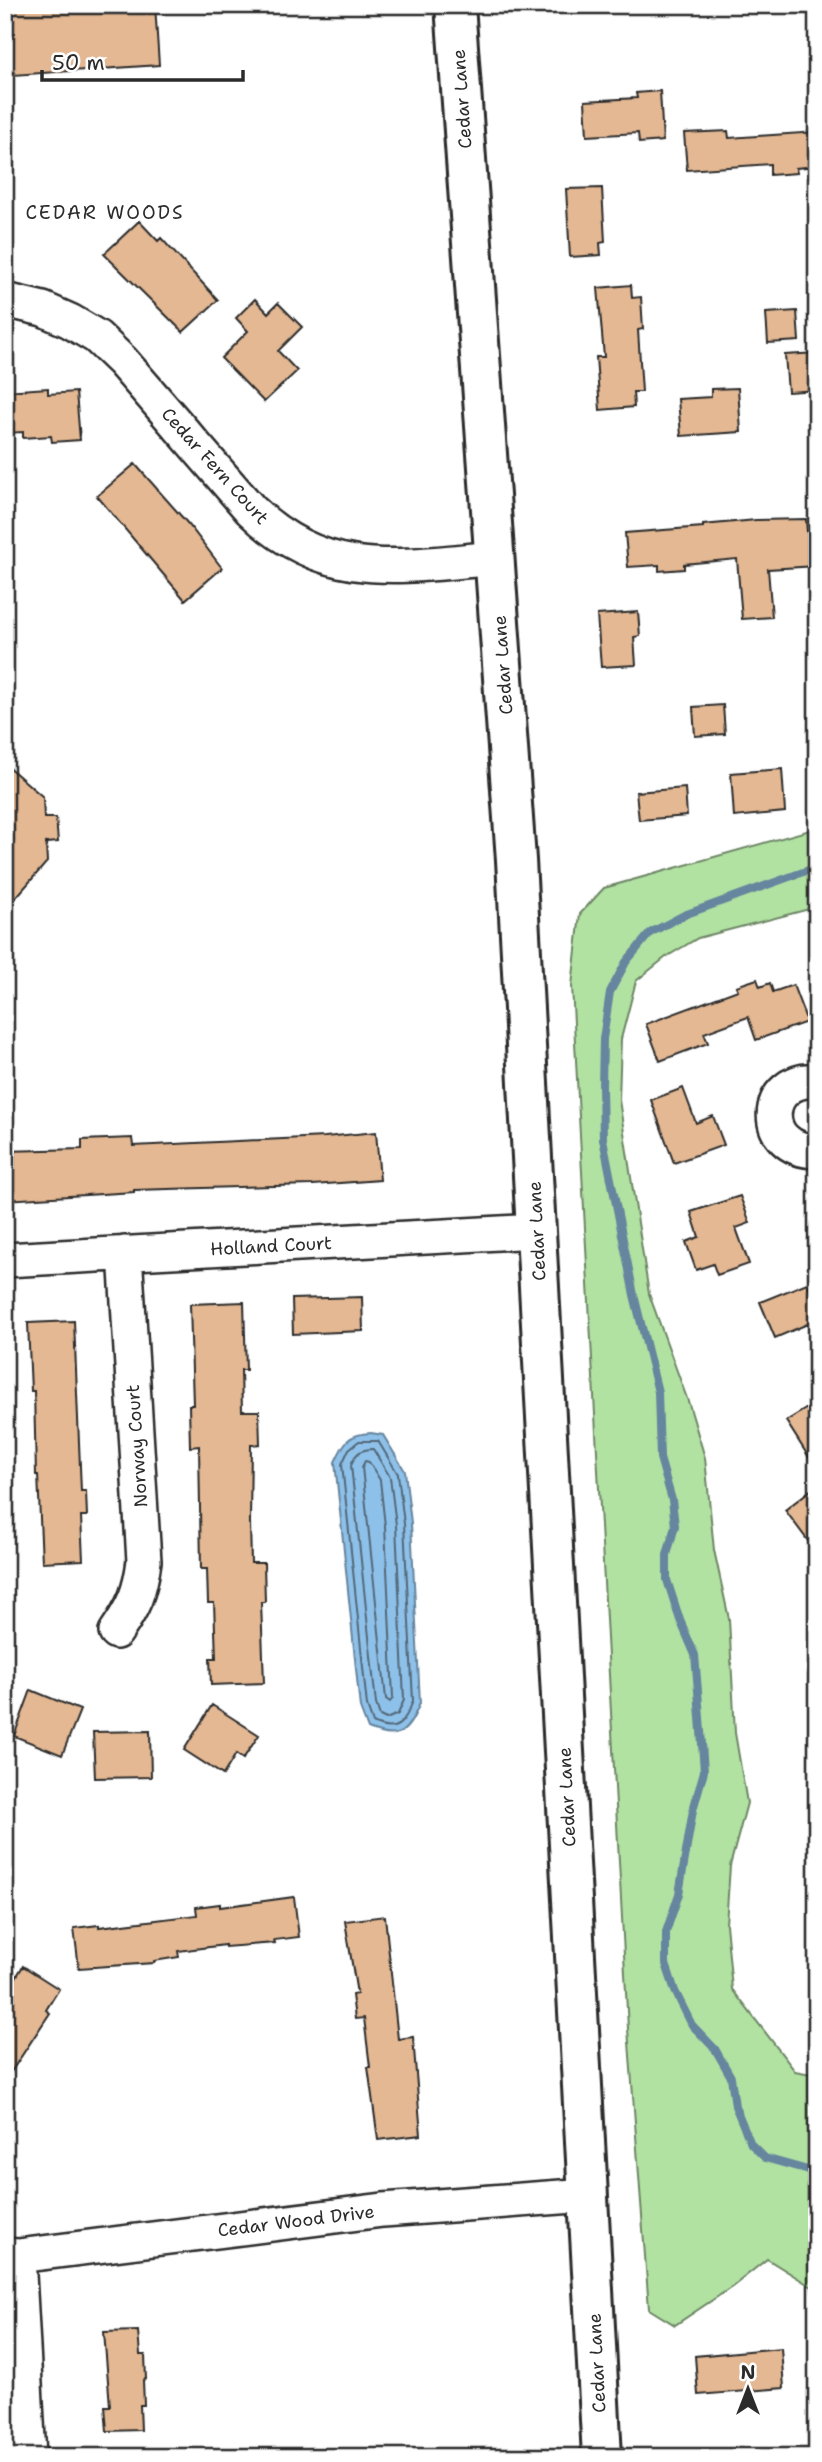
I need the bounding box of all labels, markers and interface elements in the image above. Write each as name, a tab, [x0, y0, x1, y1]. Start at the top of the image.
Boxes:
scale bar	[42, 38, 243, 82]
street label: Cedar Lane	[447, 48, 477, 150]
text: 50 m	[52, 49, 105, 77]
district label: CEDAR WOODS	[25, 200, 185, 225]
street label: Cedar Fern Court	[156, 402, 274, 530]
street label: Cedar Lane	[488, 614, 518, 716]
street label: Cedar Lane	[522, 1181, 552, 1281]
street label: Holland Court	[209, 1231, 333, 1261]
street label: Norway Court	[121, 1384, 153, 1508]
street label: Cedar Lane	[552, 1747, 582, 1847]
street label: Cedar Wood Drive	[216, 2199, 376, 2243]
street label: Cedar Lane	[582, 2313, 612, 2413]
north arrow	[714, 2354, 784, 2424]
text: N	[740, 2360, 756, 2385]

